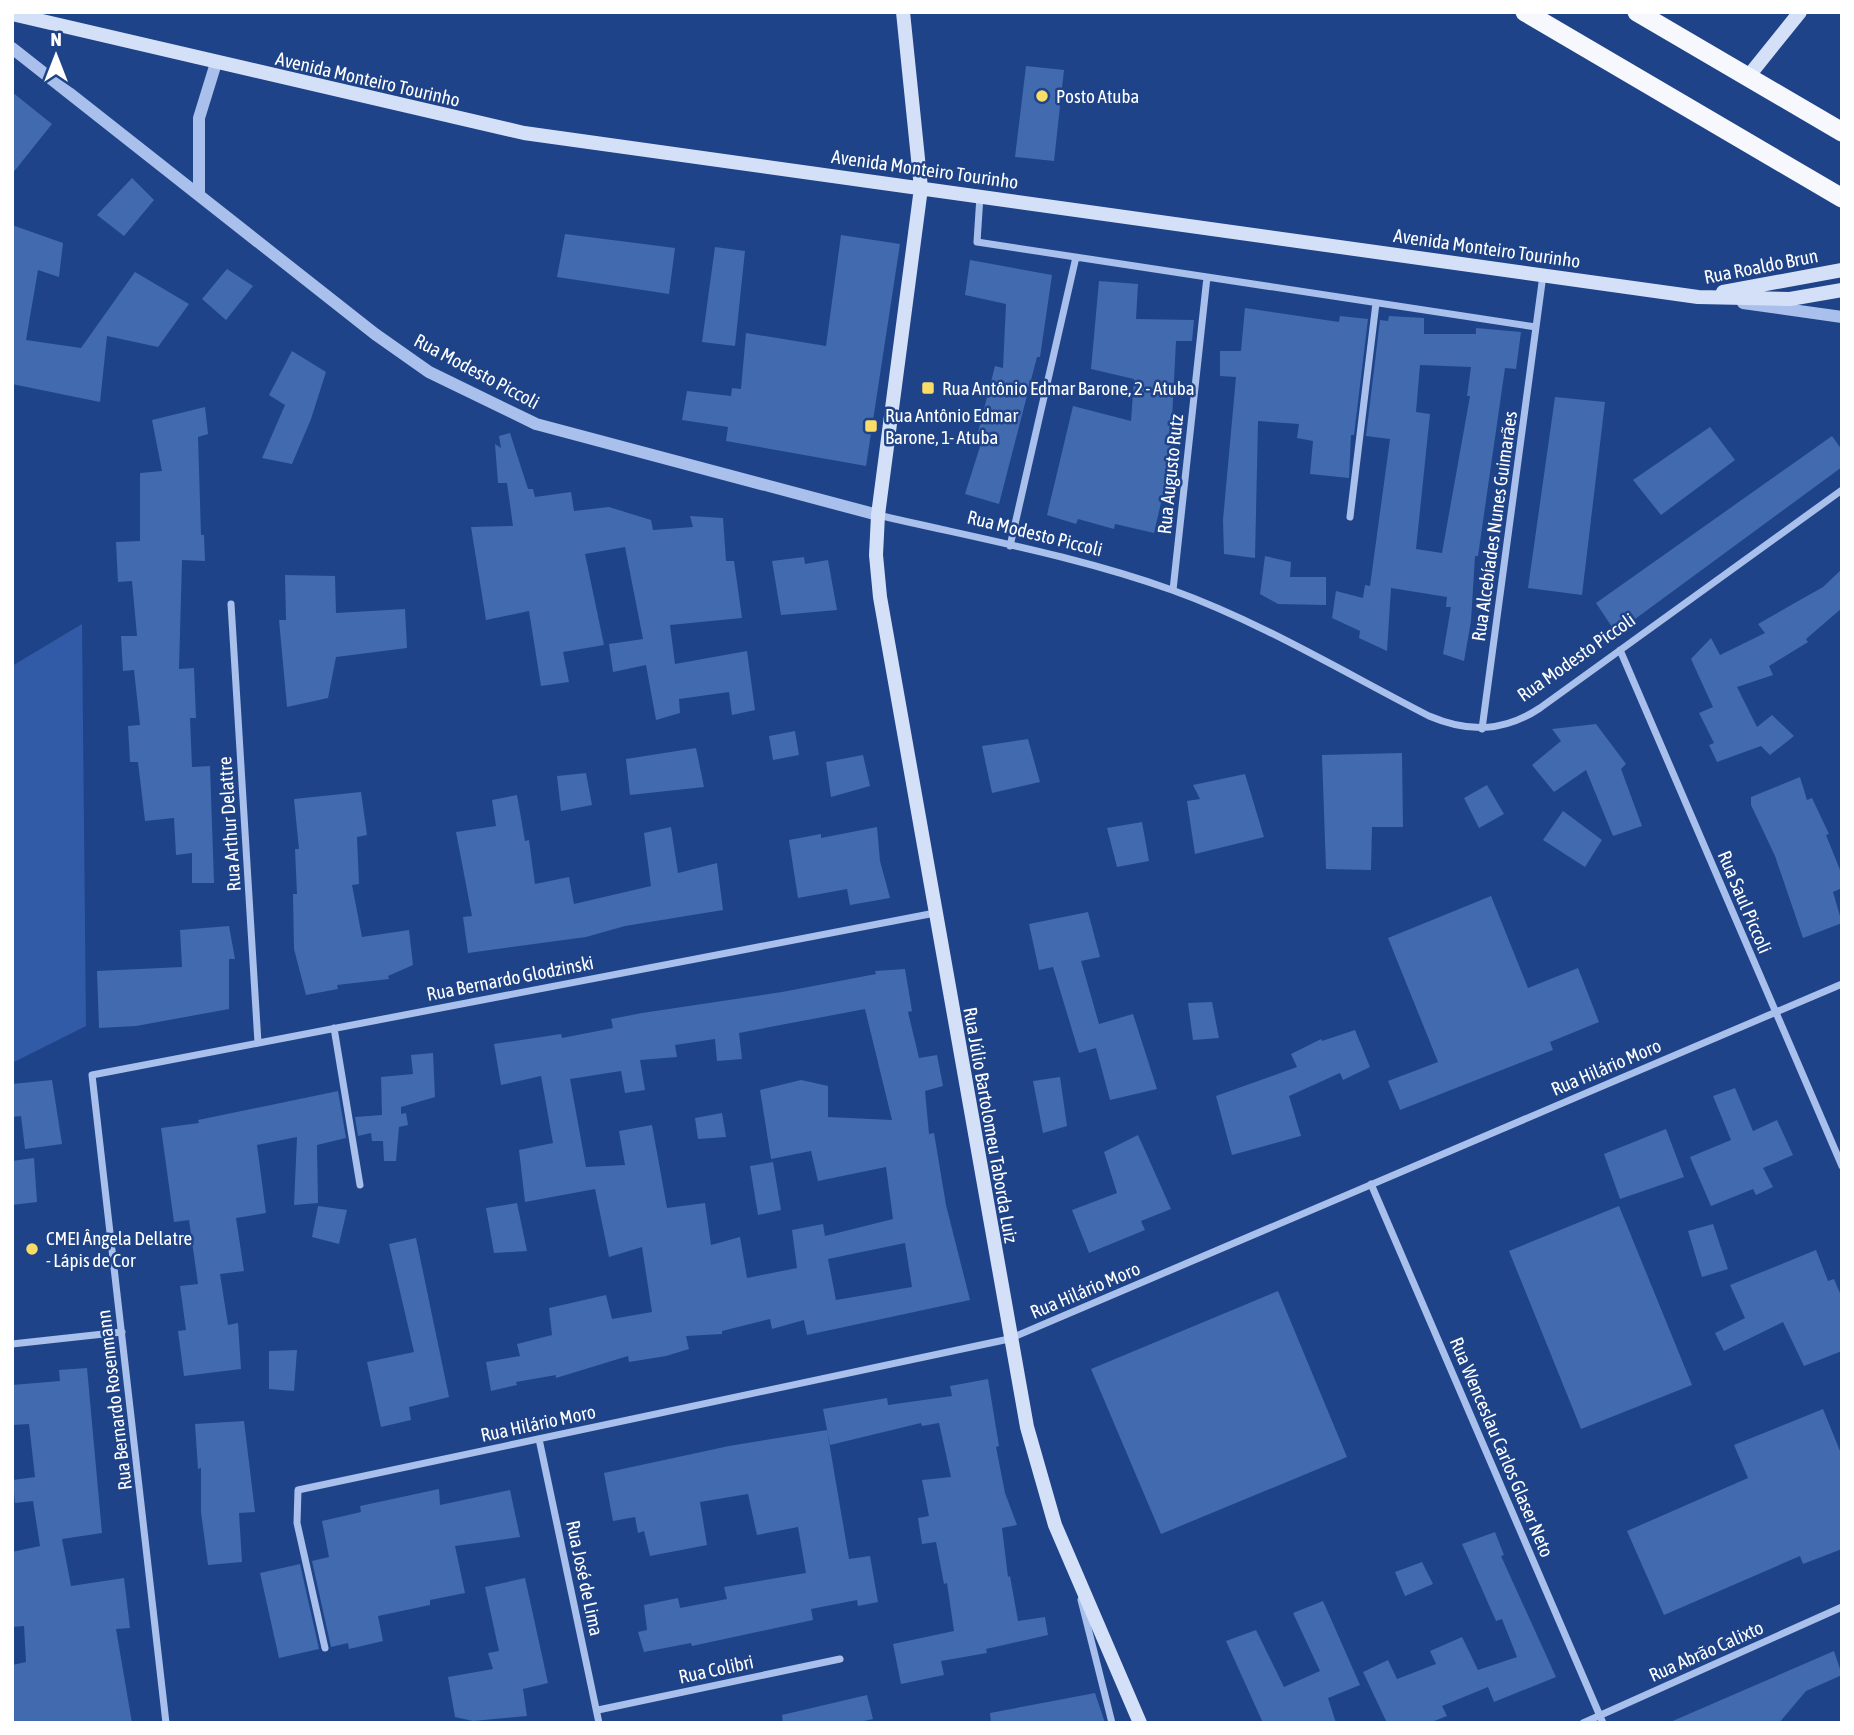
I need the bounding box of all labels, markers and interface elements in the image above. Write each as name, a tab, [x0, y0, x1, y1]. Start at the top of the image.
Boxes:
north arrow	[21, 21, 91, 91]
text: N	[50, 28, 62, 50]
street label: Avenida Monteiro Tourinho	[274, 47, 462, 111]
place label: Posto Atuba	[1056, 85, 1139, 107]
marker: Posto Atuba	[1034, 88, 1050, 104]
street label: Avenida Monteiro Tourinho	[830, 145, 1020, 193]
street label: Avenida Monteiro Tourinho	[1392, 224, 1582, 272]
street label: Rua Roaldo Brun	[1702, 244, 1820, 288]
street label: Rua Modesto Piccoli	[411, 329, 543, 413]
place label: Rua Antônio Edmar Barone, 2 - Atuba	[942, 377, 1195, 399]
marker: Rua Antônio Edmar Barone, 2 - Atuba	[920, 380, 936, 396]
place label: Rua Antônio Edmar Barone, 1- Atuba	[885, 404, 1019, 448]
street label: Rua Alcebíades Nunes Guimarães	[1467, 409, 1521, 642]
street label: Rua Augusto Rutz	[1153, 413, 1187, 535]
marker: Rua Antônio Edmar Barone, 1- Atuba	[863, 418, 879, 434]
street label: Rua Modesto Piccoli	[965, 506, 1105, 560]
street label: Rua Modesto Piccoli	[1513, 608, 1639, 706]
street label: Rua Arthur Delattre	[213, 756, 245, 892]
street label: Rua Saul Piccoli	[1713, 847, 1777, 957]
street label: Rua Bernardo Glodzinski	[425, 951, 595, 1005]
street label: Rua Júlio Bartolomeu Taborda Luiz	[959, 1005, 1023, 1245]
street label: Rua Hilário Moro	[1548, 1034, 1664, 1100]
place label: CMEI Ângela Dellatre - Lápis de Cor	[46, 1227, 192, 1271]
marker: CMEI Ângela Dellatre - Lápis de Cor	[24, 1241, 40, 1257]
street label: Rua Hilário Moro	[1027, 1257, 1143, 1323]
street label: Rua Bernardo Rosenmann	[92, 1309, 136, 1491]
street label: Rua Wenceslau Carlos Glaser Neto	[1446, 1334, 1558, 1560]
street label: Rua Hilário Moro	[478, 1400, 598, 1446]
street label: Rua José de Lima	[562, 1518, 608, 1638]
street label: Rua Abrão Calixto	[1645, 1616, 1767, 1686]
street label: Rua Colibri	[677, 1650, 755, 1688]

